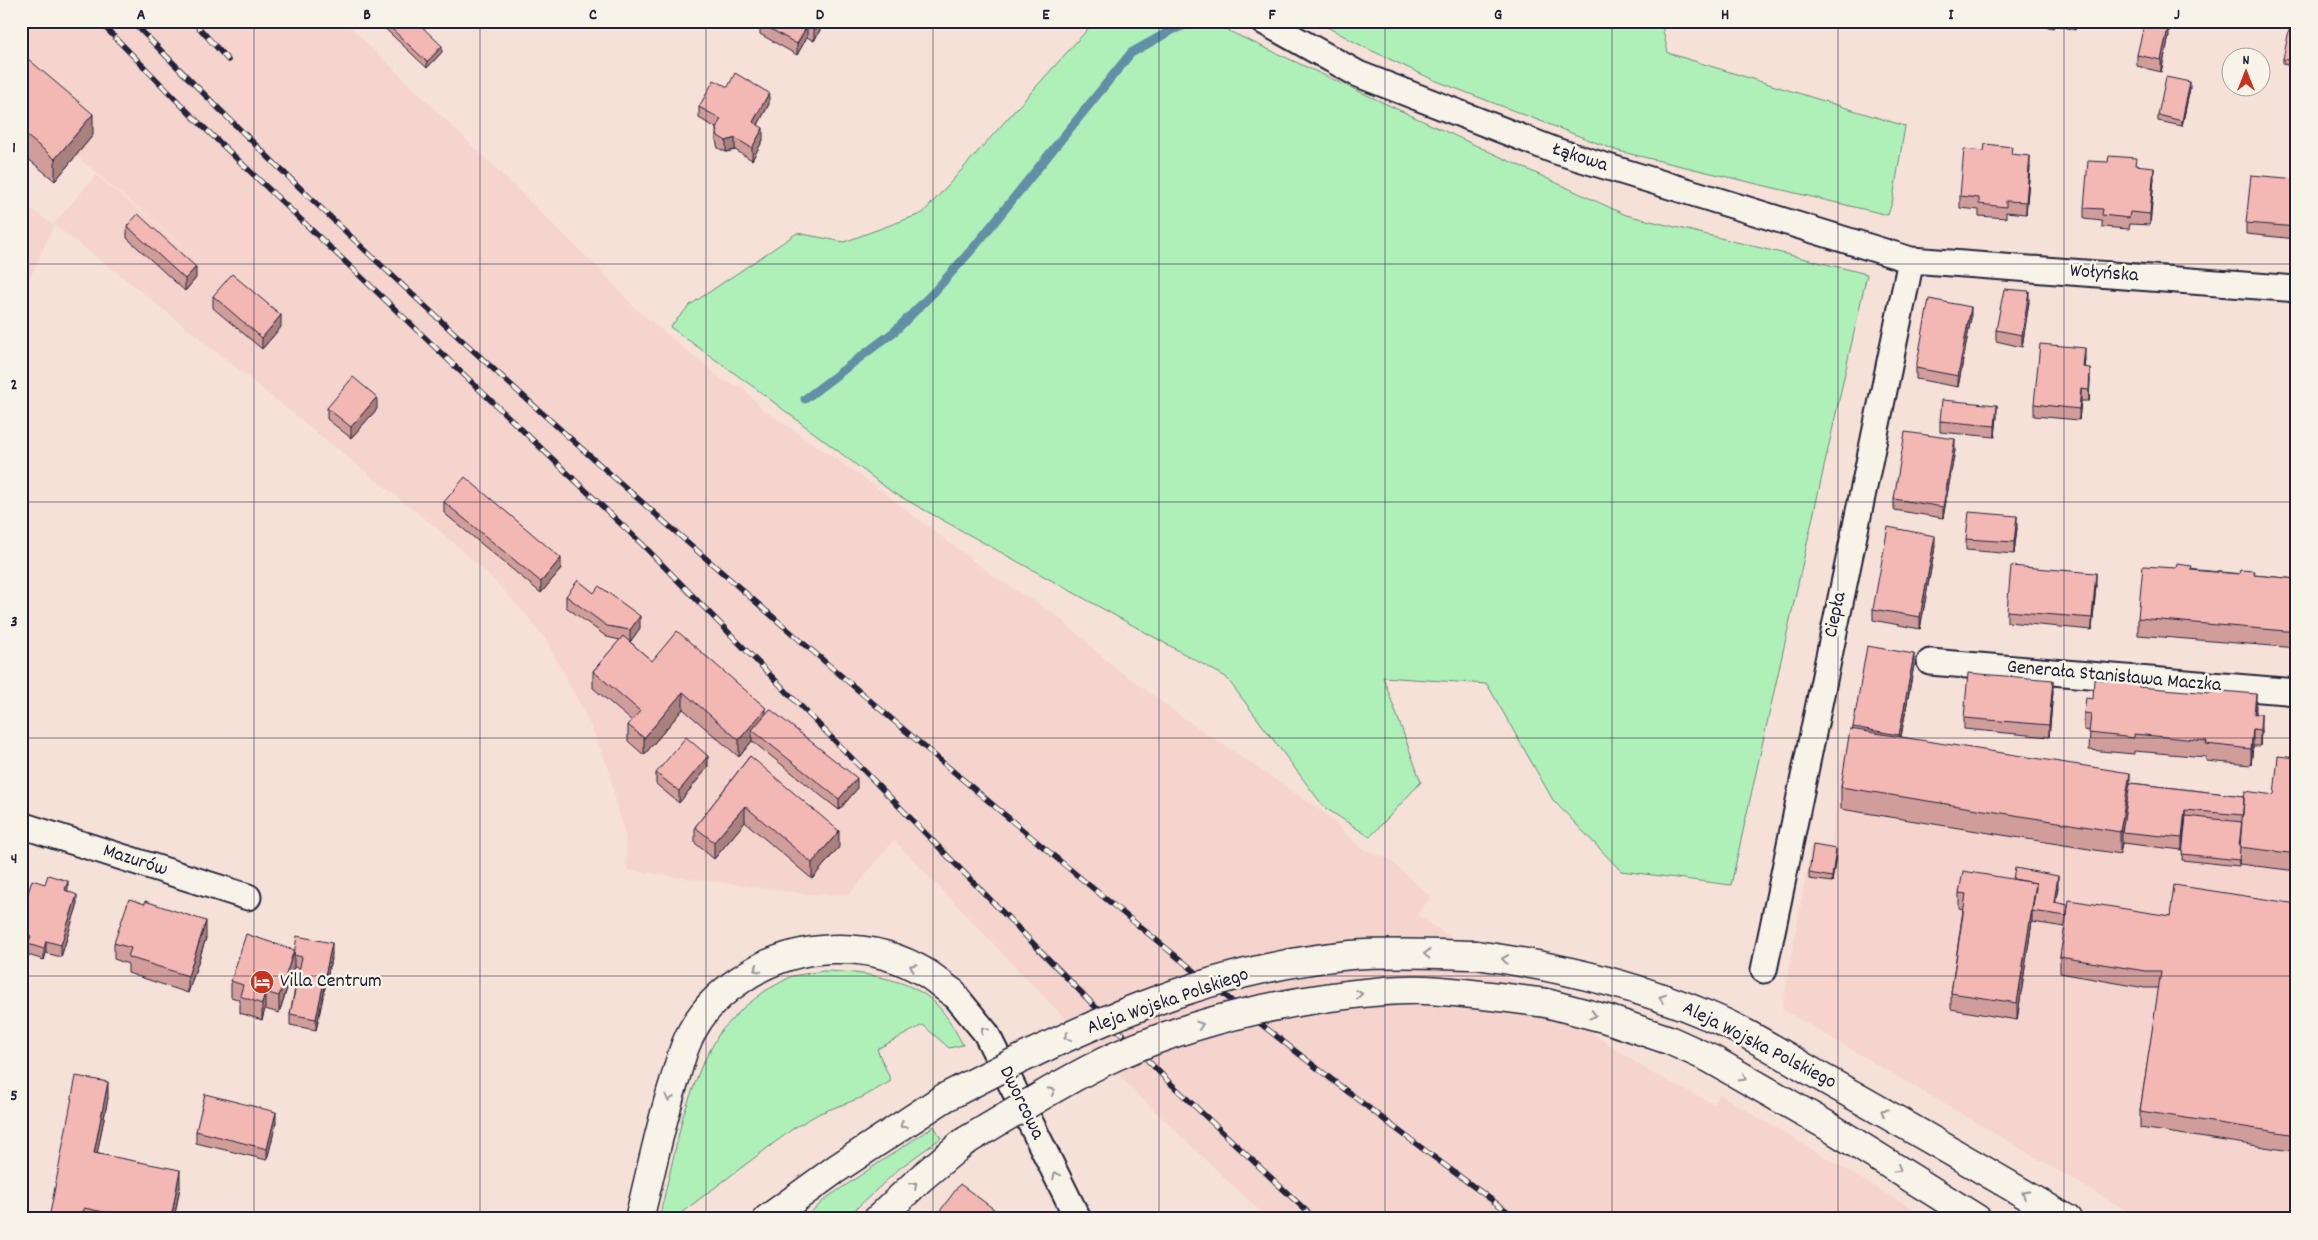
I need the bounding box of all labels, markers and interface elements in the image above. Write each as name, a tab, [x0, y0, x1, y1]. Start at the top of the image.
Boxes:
text: A	[137, 4, 146, 27]
text: B	[363, 4, 371, 27]
text: C	[589, 4, 597, 27]
text: D	[816, 4, 825, 27]
text: E	[1042, 4, 1050, 27]
text: F	[1268, 4, 1276, 27]
text: G	[1494, 4, 1502, 27]
text: H	[1721, 4, 1729, 27]
text: I	[1949, 4, 1955, 27]
text: J	[2174, 4, 2180, 27]
north arrow	[2220, 48, 2270, 98]
text: N	[2243, 51, 2250, 71]
street label: Łąkowa	[1548, 136, 1612, 180]
text: 1	[12, 137, 16, 160]
street label: Wołyńska	[2069, 258, 2140, 290]
text: 2	[11, 374, 18, 397]
street label: Ciepła	[1818, 589, 1855, 640]
text: 3	[10, 611, 18, 634]
street label: Generała Stanisława Maczka	[2006, 654, 2223, 700]
street label: Mazurów	[99, 837, 171, 885]
text: 4	[11, 848, 17, 871]
one-way arrow	[1423, 949, 1430, 959]
one-way arrow	[1501, 954, 1509, 965]
street label: Aleja Wojska Polskiego	[1083, 961, 1253, 1043]
one-way arrow	[909, 962, 918, 973]
one-way arrow	[753, 963, 762, 973]
place label: Villa Centrum	[280, 968, 382, 996]
hotel icon: Villa Centrum	[249, 969, 275, 995]
one-way arrow	[1355, 988, 1363, 999]
one-way arrow	[1659, 994, 1667, 1004]
street label: Aleja Wojska Polskiego	[1677, 995, 1841, 1097]
one-way arrow	[1589, 1010, 1597, 1020]
one-way arrow	[1195, 1020, 1203, 1030]
one-way arrow	[981, 1026, 990, 1036]
one-way arrow	[1063, 1030, 1072, 1041]
street label: Dworcowa	[991, 1061, 1051, 1145]
one-way arrow	[1737, 1072, 1746, 1082]
text: 5	[10, 1085, 18, 1108]
one-way arrow	[1046, 1087, 1055, 1097]
one-way arrow	[664, 1094, 675, 1103]
one-way arrow	[1880, 1109, 1889, 1119]
one-way arrow	[899, 1119, 909, 1128]
one-way arrow	[1892, 1163, 1901, 1173]
one-way arrow	[1052, 1172, 1062, 1181]
one-way arrow	[908, 1182, 917, 1191]
one-way arrow	[2021, 1190, 2030, 1200]

